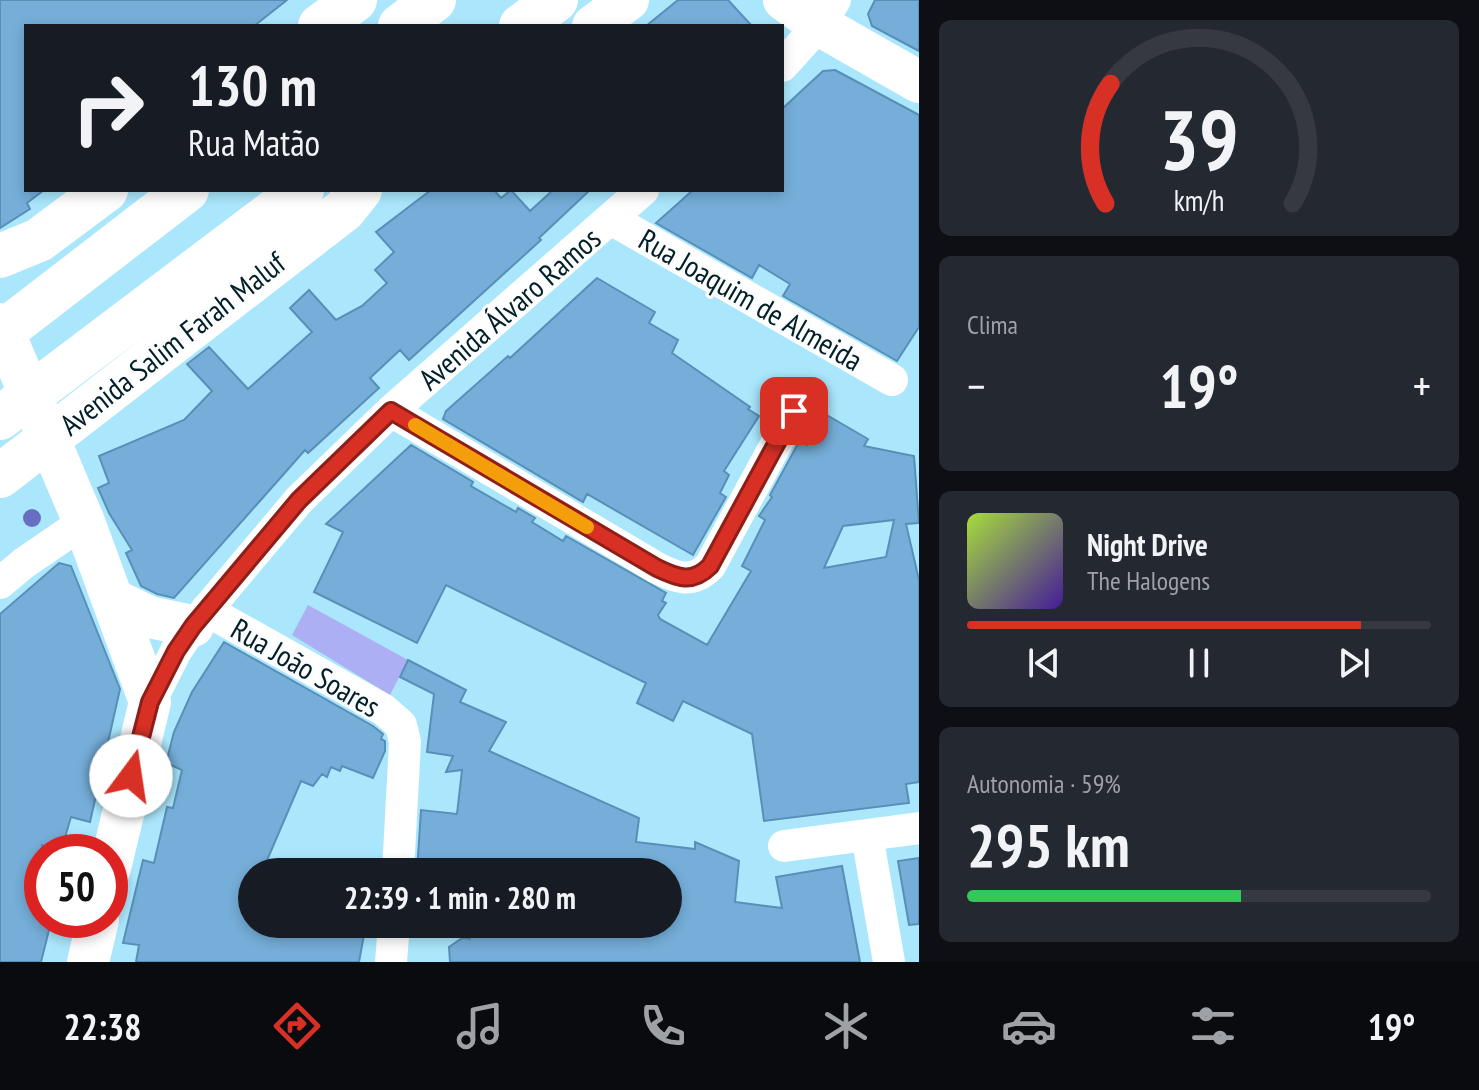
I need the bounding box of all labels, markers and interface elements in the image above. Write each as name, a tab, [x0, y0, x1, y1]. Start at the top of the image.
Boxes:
text: 130 m	[188, 49, 317, 121]
icon: right	[56, 56, 160, 160]
text: 39	[1159, 84, 1239, 192]
text: Rua Matão	[188, 119, 320, 166]
text: km/h	[1174, 182, 1224, 219]
street label: Avenida Álvaro Ramos	[410, 218, 608, 398]
street label: Rua Joaquim de Almeida	[632, 219, 870, 379]
street label: Avenida Salim Farah Maluf	[51, 242, 294, 443]
text: Clima	[967, 308, 1018, 341]
text: 19°	[1159, 347, 1239, 425]
text: −	[967, 357, 985, 414]
text: +	[1413, 357, 1431, 414]
pin	[760, 377, 828, 445]
icon: arrive	[772, 389, 816, 433]
text: Night Drive	[1087, 525, 1208, 564]
text: The Halogens	[1087, 564, 1210, 597]
street label: Rua João Soares	[224, 609, 388, 725]
icon: previous	[1022, 641, 1066, 685]
icon: pause	[1177, 641, 1221, 685]
icon: next	[1332, 641, 1376, 685]
position arrow	[89, 734, 173, 818]
text: Autonomia · 59%	[967, 767, 1121, 800]
text: 295 km	[967, 806, 1130, 884]
speed limit sign: 50	[24, 834, 128, 938]
text: 22:39 · 1 min · 280 m	[344, 878, 576, 917]
icon: directions	[269, 998, 325, 1054]
icon: music	[452, 998, 508, 1054]
icon: phone	[635, 998, 691, 1054]
icon: climate	[818, 998, 874, 1054]
icon: car	[1001, 998, 1057, 1054]
icon: filters	[1185, 998, 1241, 1054]
text: 22:38	[64, 1003, 141, 1050]
text: 19°	[1368, 1003, 1415, 1050]

